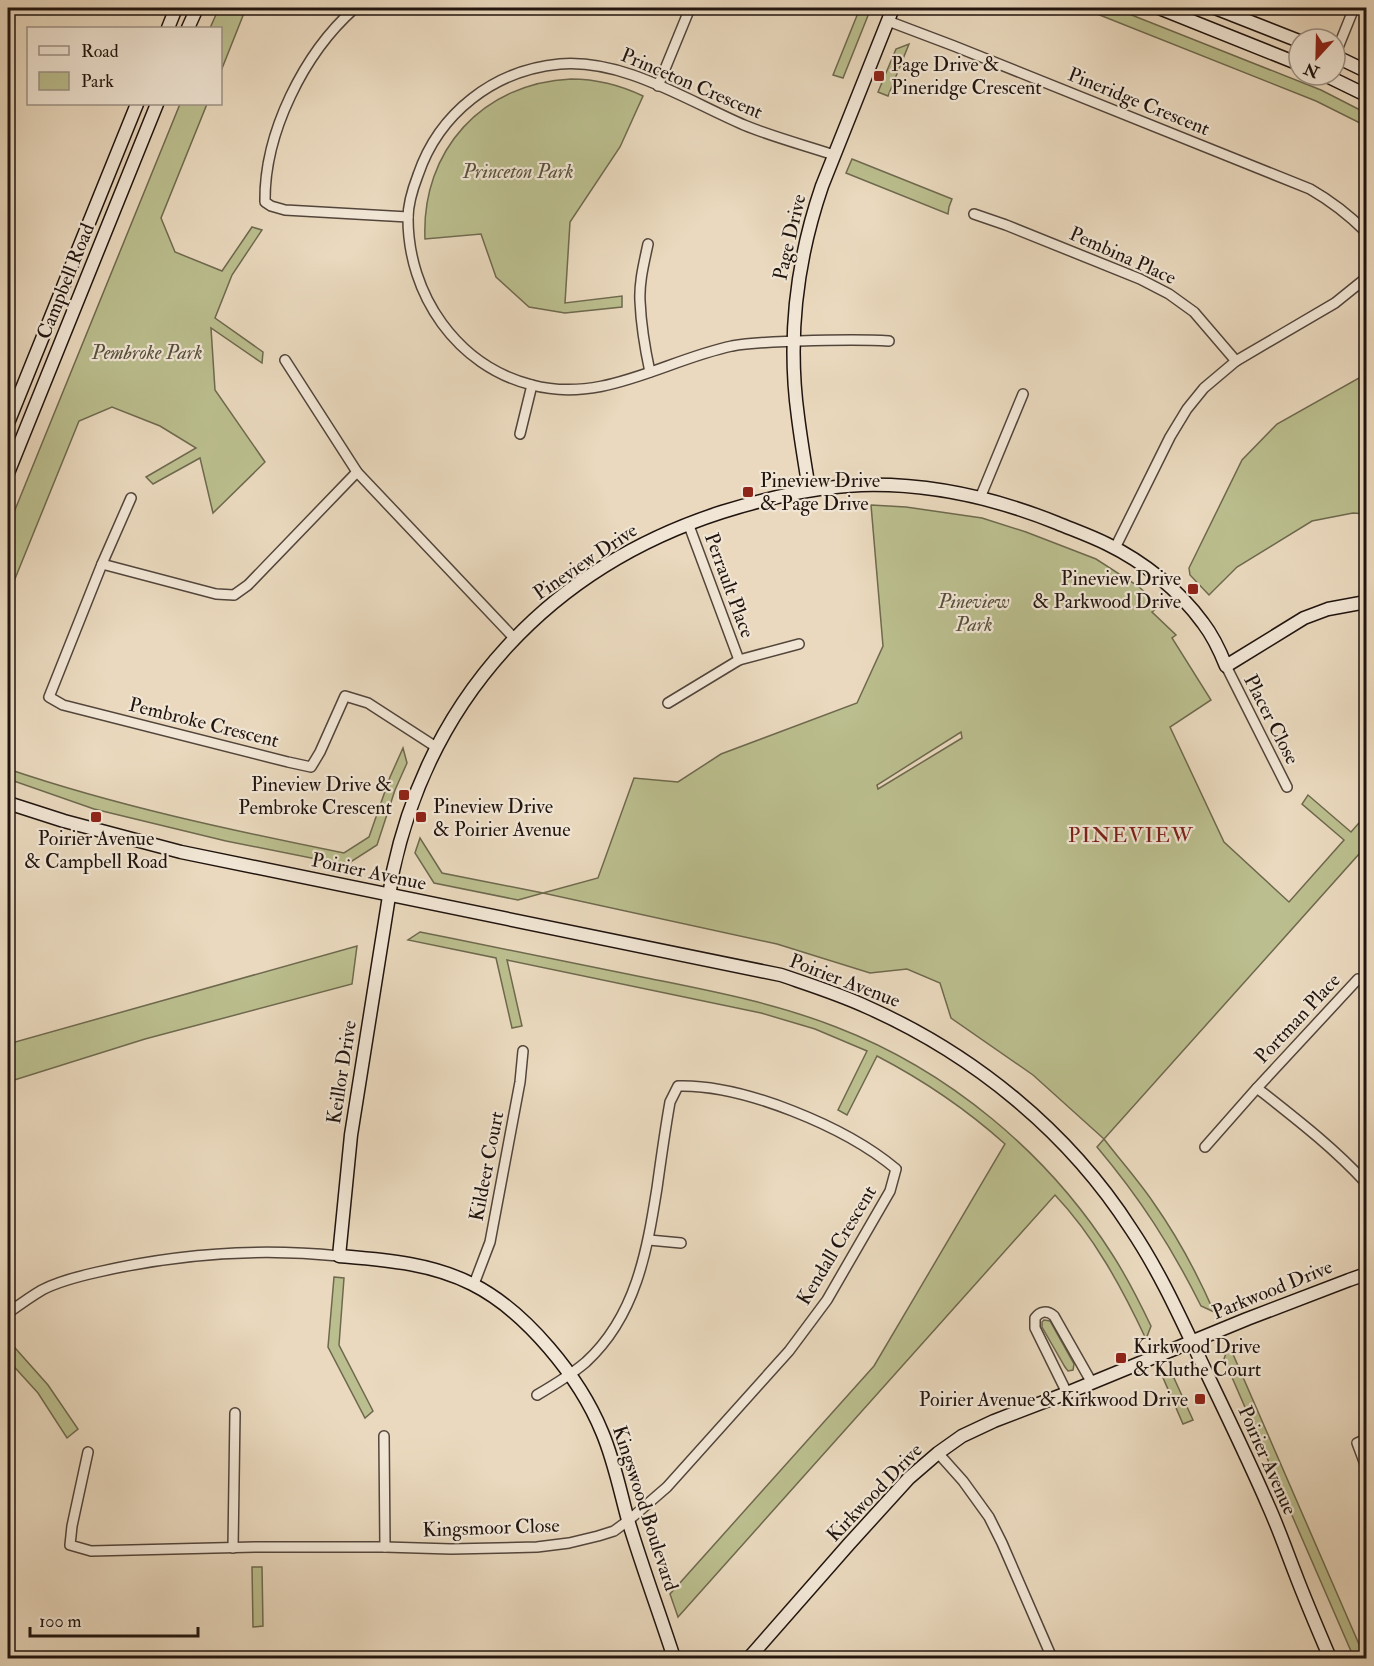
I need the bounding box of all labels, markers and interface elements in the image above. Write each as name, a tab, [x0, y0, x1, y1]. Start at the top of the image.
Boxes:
legend	[27, 27, 222, 105]
north arrow	[1287, 27, 1347, 87]
text: Road	[81, 40, 119, 63]
street label: Princeton Crescent	[617, 42, 767, 125]
place label: Page Drive & Pineridge Crescent	[891, 52, 1042, 100]
text: N	[1301, 58, 1323, 82]
street label: Pineridge Crescent	[1064, 62, 1214, 141]
marker: Page Drive & Pineridge Crescent	[872, 69, 886, 83]
text: Park	[81, 70, 114, 93]
park label: Princeton Park	[462, 159, 574, 184]
street label: Page Drive	[767, 192, 812, 283]
street label: Campbell Road	[31, 219, 101, 343]
street label: Pembina Place	[1066, 221, 1180, 290]
park label: Pembroke Park	[90, 340, 203, 365]
place label: Pineview Drive & Page Drive	[760, 468, 880, 516]
marker: Pineview Drive & Page Drive	[741, 485, 755, 499]
street label: Pineview Drive	[528, 517, 642, 605]
street label: Perrault Place	[699, 529, 760, 641]
place label: Pineview Drive & Parkwood Drive	[1033, 566, 1181, 614]
marker: Pineview Drive & Parkwood Drive	[1186, 582, 1200, 596]
park label: Pineview Park	[937, 589, 1010, 637]
street label: Placer Close	[1238, 670, 1305, 768]
street label: Pembroke Crescent	[126, 692, 282, 753]
place label: Pineview Drive & Pembroke Crescent	[238, 772, 393, 820]
marker: Pineview Drive & Pembroke Crescent	[397, 788, 411, 802]
place label: Pineview Drive & Poirier Avenue	[433, 794, 571, 842]
marker: Poirier Avenue & Campbell Road	[89, 810, 103, 824]
marker: Pineview Drive & Poirier Avenue	[414, 810, 428, 824]
district label: PINEVIEW	[1068, 822, 1194, 849]
place label: Poirier Avenue & Campbell Road	[24, 826, 168, 875]
street label: Poirier Avenue	[309, 847, 429, 896]
street label: Poirier Avenue	[786, 948, 904, 1013]
street label: Portman Place	[1249, 968, 1346, 1069]
street label: Keillor Drive	[321, 1018, 362, 1126]
street label: Kildeer Court	[464, 1109, 509, 1223]
street label: Kendall Crescent	[791, 1181, 882, 1310]
street label: Parkwood Drive	[1208, 1254, 1336, 1325]
place label: Kirkwood Drive & Kluthe Court	[1133, 1334, 1262, 1382]
marker: Kirkwood Drive & Kluthe Court	[1114, 1351, 1128, 1365]
place label: Poirier Avenue & Kirkwood Drive	[919, 1387, 1188, 1412]
marker: Poirier Avenue & Kirkwood Drive	[1193, 1392, 1207, 1406]
street label: Poirier Avenue	[1232, 1402, 1303, 1519]
street label: Kingswood Boulevard	[607, 1422, 684, 1594]
street label: Kirkwood Drive	[821, 1438, 928, 1547]
street label: Kingsmoor Close	[422, 1513, 560, 1542]
scale bar	[30, 1600, 198, 1638]
text: 100 m	[39, 1610, 82, 1633]

